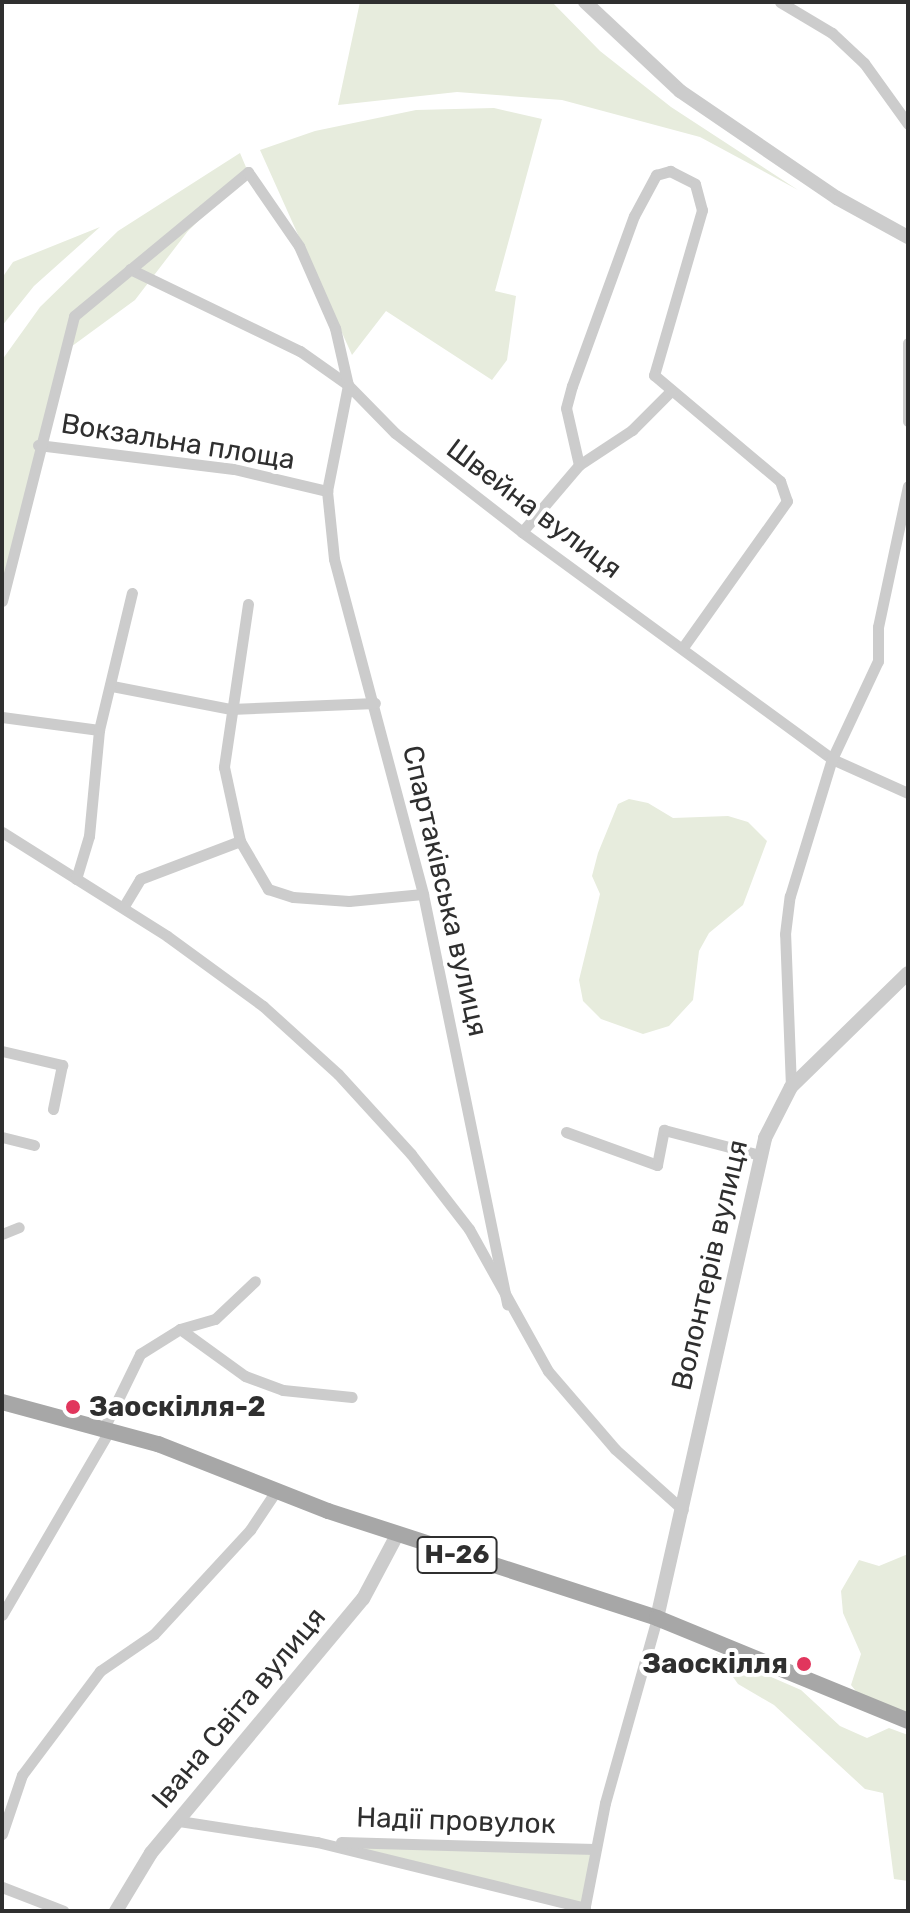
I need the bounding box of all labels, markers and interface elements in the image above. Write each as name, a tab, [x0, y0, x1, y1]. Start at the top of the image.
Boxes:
street label: Вокзальна площа	[59, 407, 297, 477]
street label: Швейна вулиця	[440, 432, 628, 586]
street label: Спартаківська вулиця	[395, 742, 495, 1040]
street label: Волонтерів вулиця	[665, 1137, 755, 1393]
place label: Заоскілля-2	[89, 1390, 266, 1424]
marker: Заоскілля-2	[64, 1398, 82, 1416]
road number: Н-26	[415, 1533, 499, 1577]
street label: Івана Світа вулиця	[145, 1601, 333, 1815]
place label: Заоскілля	[642, 1647, 788, 1681]
marker: Заоскілля	[795, 1655, 813, 1673]
street label: Надії провулок	[356, 1801, 556, 1841]

